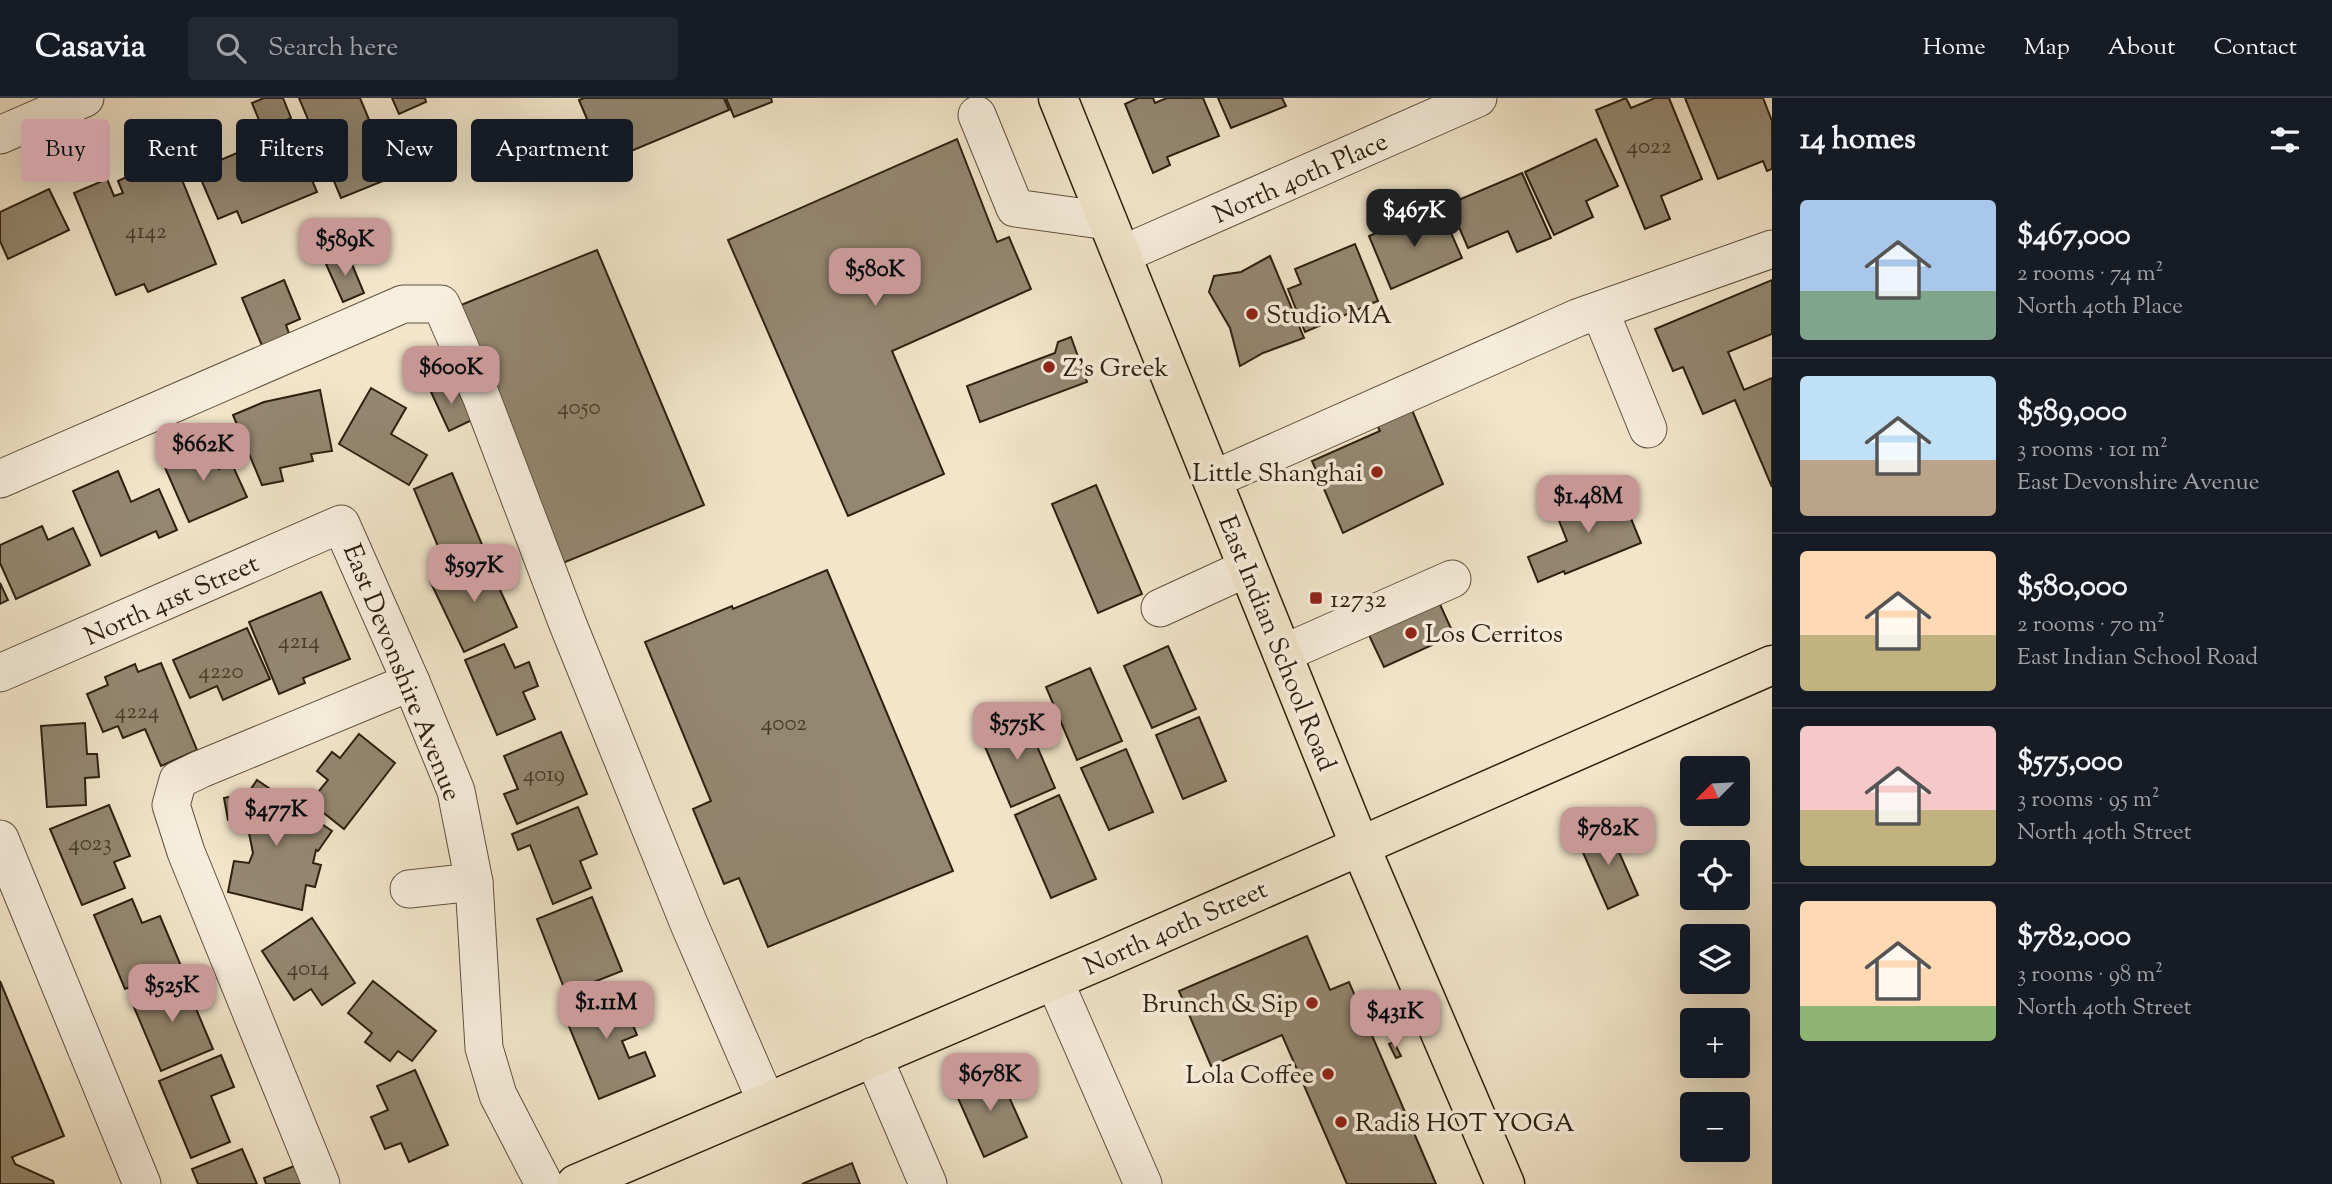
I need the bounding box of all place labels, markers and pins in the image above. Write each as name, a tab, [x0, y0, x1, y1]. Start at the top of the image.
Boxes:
pin: $467K	[1365, 190, 1463, 249]
pin: $589K	[296, 218, 394, 278]
pin: $580K	[826, 248, 924, 308]
place label: Studio MA	[1266, 298, 1392, 335]
marker: Studio MA	[1244, 306, 1260, 322]
pin: $600K	[402, 346, 500, 406]
place label: Z's Greek	[1063, 351, 1169, 388]
marker: Z's Greek	[1041, 359, 1057, 375]
pin: $662K	[154, 424, 252, 483]
place label: Little Shanghai	[1192, 456, 1363, 493]
marker: Little Shanghai	[1369, 464, 1385, 480]
pin: $1.48M	[1531, 476, 1645, 535]
pin: $597K	[425, 545, 523, 604]
place label: 12732	[1330, 582, 1387, 619]
marker: 12732	[1308, 590, 1324, 606]
place label: Los Cerritos	[1425, 617, 1563, 654]
marker: Los Cerritos	[1403, 625, 1419, 641]
pin: $575K	[968, 702, 1066, 762]
pin: $477K	[227, 788, 325, 848]
pin: $782K	[1559, 808, 1657, 867]
pin: $525K	[123, 964, 221, 1024]
pin: $1.11M	[549, 982, 663, 1041]
place label: Brunch & Sip	[1142, 987, 1298, 1024]
pin: $431K	[1346, 990, 1444, 1050]
marker: Brunch & Sip	[1304, 995, 1320, 1011]
pin: $678K	[941, 1054, 1039, 1113]
place label: Lola Coffee	[1186, 1058, 1314, 1095]
marker: Lola Coffee	[1320, 1066, 1336, 1082]
place label: Radi8 HOT YOGA	[1355, 1106, 1575, 1143]
marker: Radi8 HOT YOGA	[1333, 1114, 1349, 1130]

